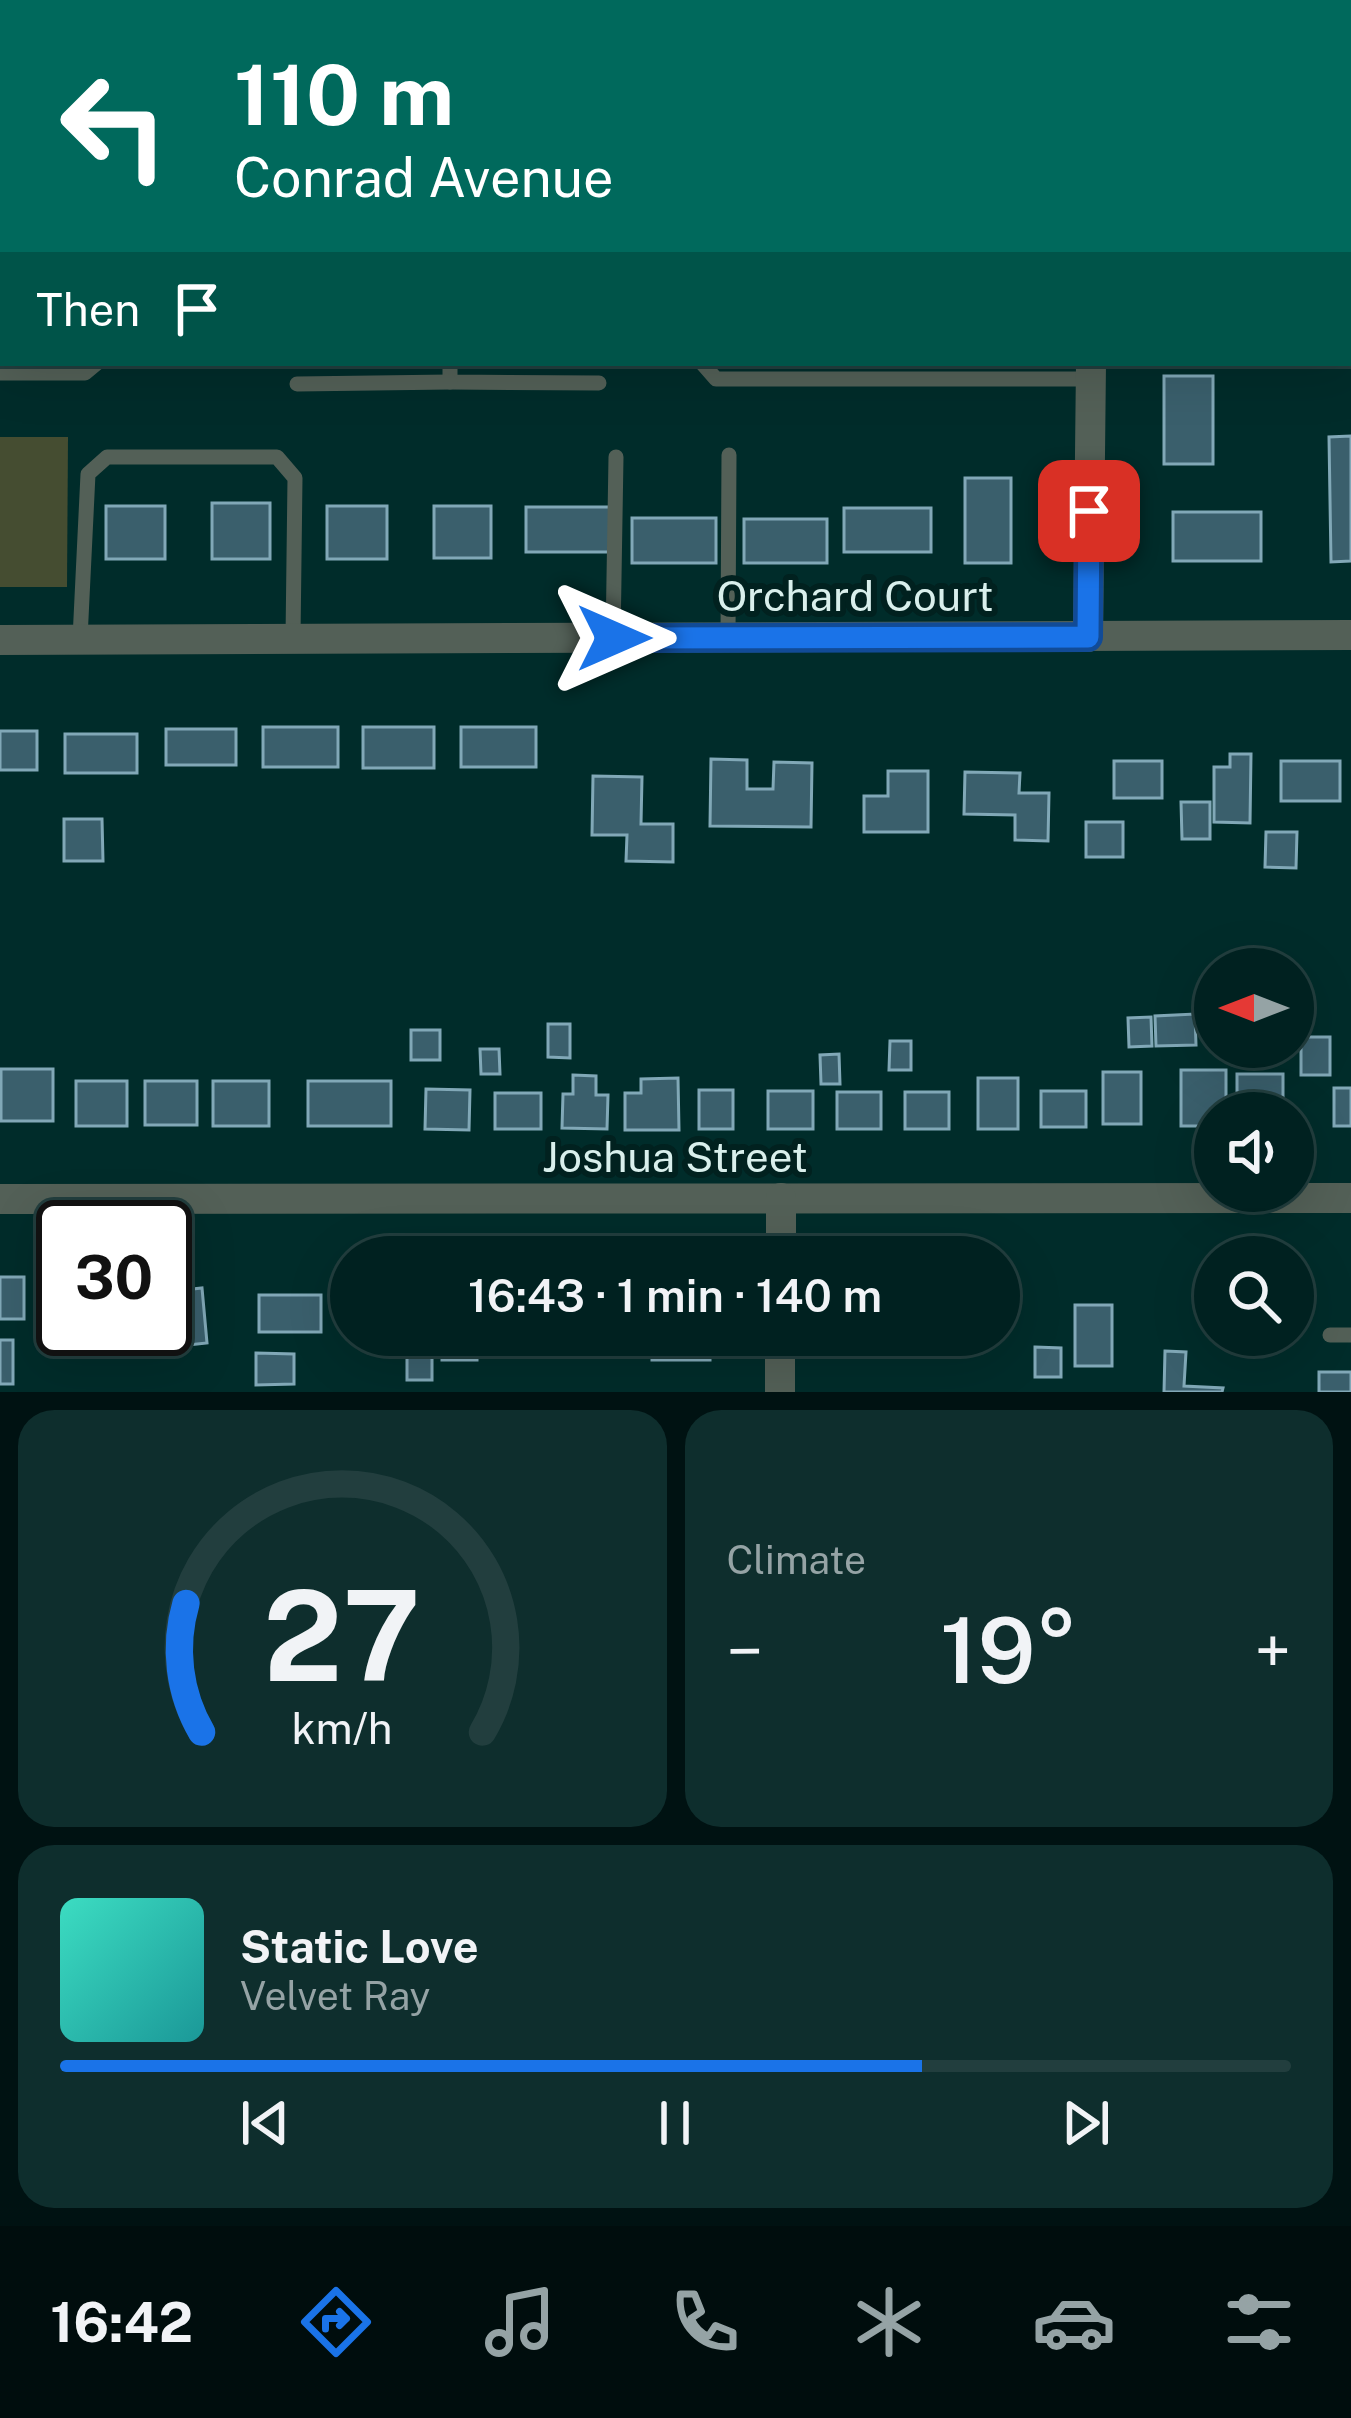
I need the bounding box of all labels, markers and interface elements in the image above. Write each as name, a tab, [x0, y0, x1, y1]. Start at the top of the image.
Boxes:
text: 110 m	[234, 45, 454, 144]
icon: left	[36, 48, 192, 204]
text: Conrad Avenue	[234, 146, 614, 209]
icon: arrive	[164, 276, 230, 342]
text: Then	[36, 283, 140, 336]
pin	[1038, 460, 1140, 562]
icon: arrive	[1056, 478, 1122, 544]
street label: Orchard Court	[716, 571, 994, 620]
position arrow	[551, 575, 677, 701]
north arrow	[1194, 948, 1314, 1068]
map controls	[1194, 948, 1314, 1356]
button: sound	[1194, 1092, 1314, 1212]
street label: Joshua Street	[542, 1132, 808, 1181]
speed limit sign: 30	[36, 1200, 192, 1356]
button: search	[1194, 1236, 1314, 1356]
text: 16:43 · 1 min · 140 m	[468, 1269, 882, 1322]
text: Climate	[727, 1537, 866, 1583]
text: 27	[264, 1562, 421, 1709]
text: 19°	[940, 1597, 1078, 1703]
text: −	[727, 1612, 763, 1690]
text: +	[1254, 1612, 1291, 1690]
text: km/h	[292, 1702, 393, 1753]
text: Static Love	[240, 1920, 479, 1973]
text: Velvet Ray	[240, 1973, 430, 2019]
icon: previous	[232, 2090, 298, 2156]
icon: pause	[642, 2090, 708, 2156]
icon: next	[1053, 2090, 1119, 2156]
icon: directions	[294, 2280, 378, 2364]
icon: music	[478, 2280, 562, 2364]
icon: phone	[663, 2280, 747, 2364]
icon: climate	[847, 2280, 931, 2364]
icon: car	[1032, 2280, 1116, 2364]
icon: filters	[1217, 2280, 1301, 2364]
text: 16:42	[50, 2291, 193, 2354]

